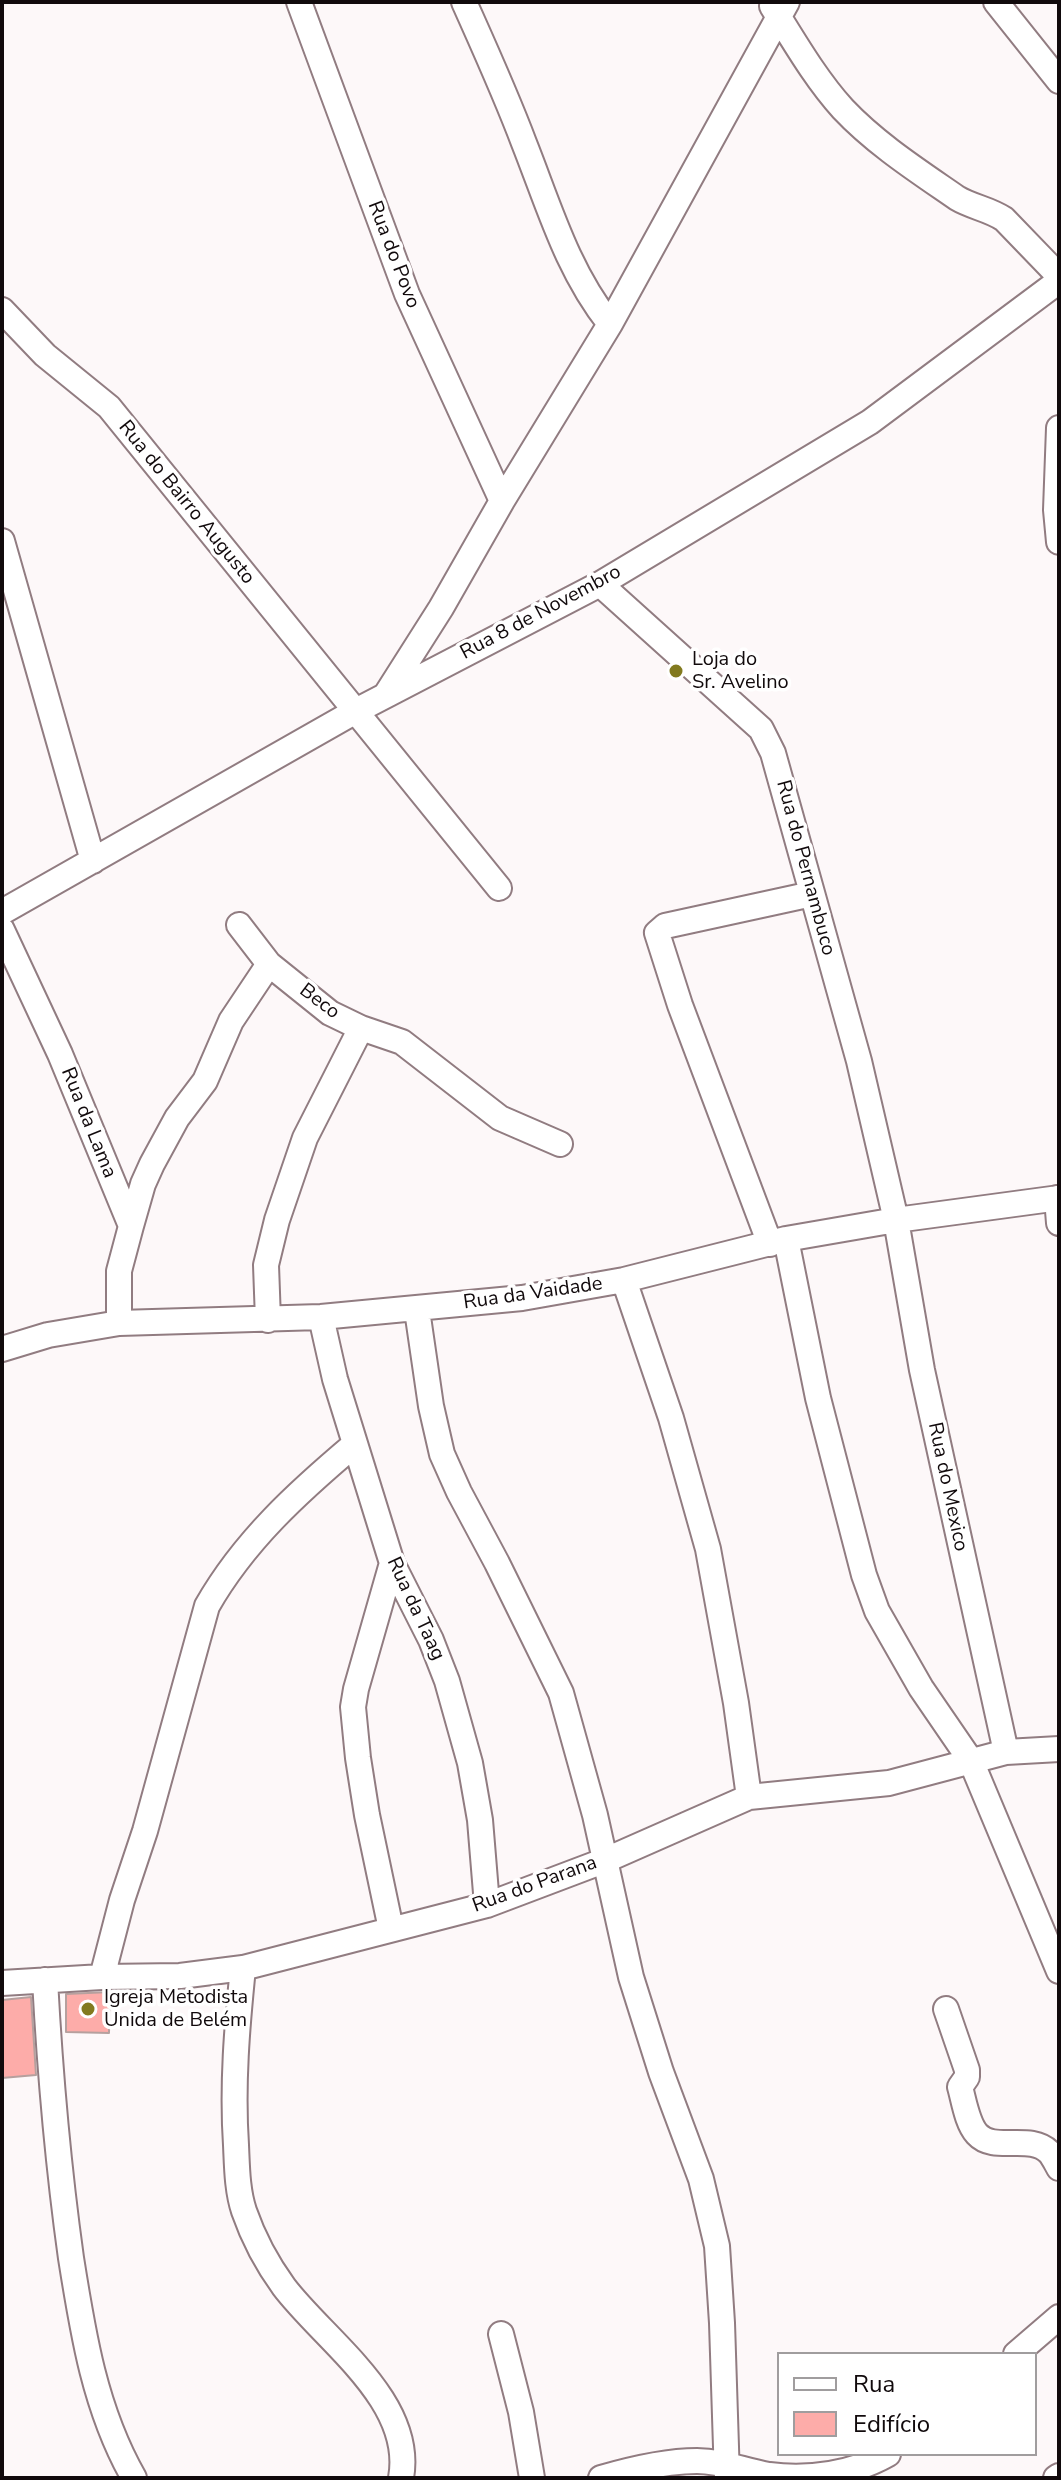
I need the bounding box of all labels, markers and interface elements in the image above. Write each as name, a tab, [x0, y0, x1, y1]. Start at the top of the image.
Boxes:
street label: Rua do Povo	[362, 198, 424, 312]
street label: Rua do Bairro Augusto	[113, 416, 259, 590]
street label: Rua 8 de Novembro	[457, 561, 625, 665]
place label: Loja do Sr. Avelino	[692, 648, 789, 695]
marker: Loja do Sr. Avelino	[667, 662, 685, 680]
street label: Rua do Pernambuco	[770, 778, 840, 958]
street label: Beco	[294, 979, 344, 1025]
street label: Rua da Lama	[55, 1064, 121, 1182]
street label: Rua da Vaidade	[462, 1272, 604, 1316]
street label: Rua do Mexico	[922, 1420, 972, 1554]
street label: Rua da Taag	[381, 1554, 449, 1664]
street label: Rua do Parana	[470, 1851, 600, 1919]
place label: Igreja Metodista Unida de Belém	[104, 1986, 248, 2033]
marker: Igreja Metodista Unida de Belém	[79, 2000, 97, 2018]
legend	[777, 2352, 1037, 2456]
text: Rua	[853, 2368, 895, 2400]
text: Edifício	[853, 2408, 930, 2440]

